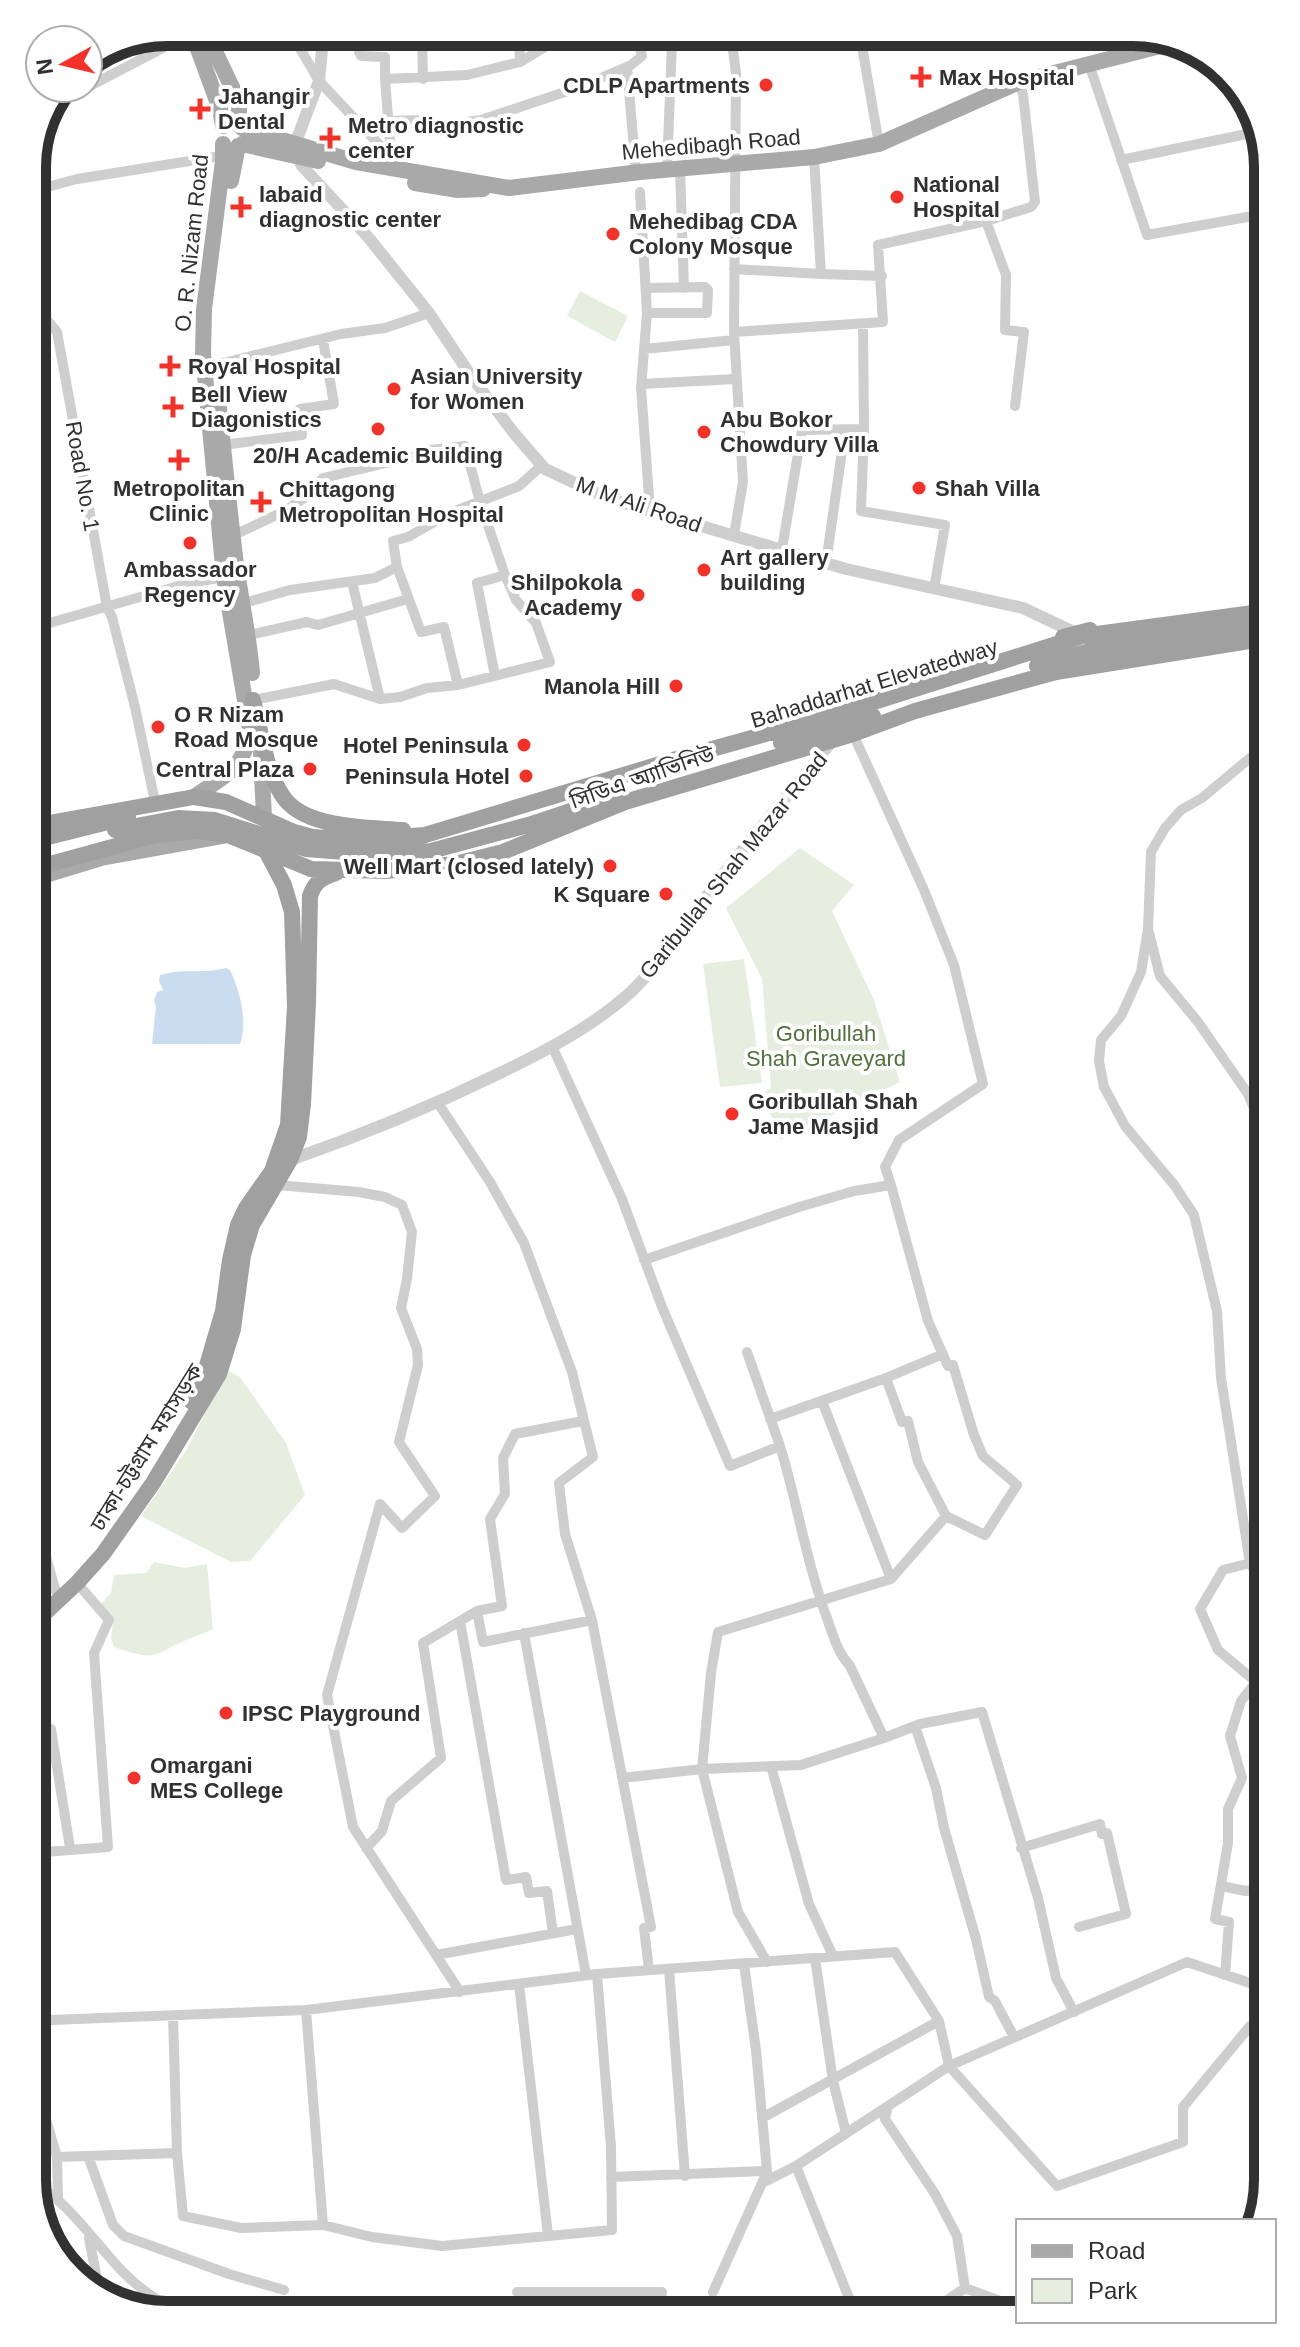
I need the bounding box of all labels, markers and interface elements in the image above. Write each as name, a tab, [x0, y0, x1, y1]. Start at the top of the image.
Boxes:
north arrow	[24, 24, 104, 104]
text: N	[31, 57, 58, 76]
place label: Max Hospital	[939, 65, 1075, 90]
marker: Max Hospital	[910, 66, 932, 88]
place label: CDLP Apartments	[563, 73, 750, 98]
marker: CDLP Apartments	[757, 76, 775, 94]
place label: Jahangir Dental	[218, 84, 310, 134]
marker: Jahangir Dental	[189, 98, 211, 120]
place label: Metro diagnostic center	[348, 113, 524, 163]
street label: Mehedibagh Road	[620, 124, 802, 165]
marker: Metro diagnostic center	[319, 127, 341, 149]
street label: O. R. Nizam Road	[170, 153, 213, 333]
place label: National Hospital	[913, 172, 1000, 222]
place label: labaid diagnostic center	[259, 182, 442, 232]
marker: National Hospital	[888, 188, 906, 206]
marker: labaid diagnostic center	[230, 196, 252, 218]
place label: Mehedibag CDA Colony Mosque	[629, 209, 798, 259]
marker: Mehedibag CDA Colony Mosque	[604, 225, 622, 243]
place label: Royal Hospital	[188, 354, 341, 379]
marker: Royal Hospital	[159, 355, 181, 377]
place label: Asian University for Women	[410, 364, 583, 414]
marker: Asian University for Women	[385, 380, 403, 398]
place label: Bell View Diagonistics	[191, 382, 322, 432]
marker: Bell View Diagonistics	[162, 396, 184, 418]
place label: Abu Bokor Chowdury Villa	[720, 407, 879, 457]
street label: Road No. 1	[61, 419, 104, 533]
marker: 20/H Academic Building	[369, 420, 387, 438]
marker: Abu Bokor Chowdury Villa	[695, 423, 713, 441]
place label: 20/H Academic Building	[253, 443, 503, 468]
marker: Metropolitan Clinic	[168, 449, 190, 471]
street label: M M Ali Road	[573, 471, 705, 538]
place label: Metropolitan Clinic	[113, 476, 245, 526]
place label: Shah Villa	[935, 476, 1041, 501]
place label: Chittagong Metropolitan Hospital	[279, 477, 504, 527]
marker: Shah Villa	[910, 479, 928, 497]
marker: Chittagong Metropolitan Hospital	[250, 491, 272, 513]
marker: Ambassador Regency	[181, 534, 199, 552]
place label: Art gallery building	[720, 545, 830, 595]
place label: Ambassador Regency	[123, 557, 257, 607]
marker: Art gallery building	[695, 561, 713, 579]
place label: Shilpokola Academy	[511, 570, 623, 620]
marker: Shilpokola Academy	[629, 586, 647, 604]
street label: Bahaddarhat Elevatedway	[748, 634, 1001, 733]
place label: Manola Hill	[544, 674, 660, 699]
marker: Manola Hill	[667, 677, 685, 695]
place label: O R Nizam Road Mosque	[174, 702, 318, 752]
marker: O R Nizam Road Mosque	[149, 718, 167, 736]
place label: Hotel Peninsula	[343, 733, 509, 758]
marker: Hotel Peninsula	[515, 736, 533, 754]
street label: সিডিএ অ্যাভিনিউ	[566, 741, 718, 814]
street label: Garibullah Shah Mazar Road	[634, 747, 832, 983]
place label: Central Plaza	[156, 757, 295, 782]
marker: Central Plaza	[301, 760, 319, 778]
place label: Peninsula Hotel	[345, 764, 510, 789]
marker: Peninsula Hotel	[517, 767, 535, 785]
place label: Well Mart (closed lately)	[344, 854, 594, 879]
marker: Well Mart (closed lately)	[601, 857, 619, 875]
place label: K Square	[553, 882, 650, 907]
marker: K Square	[657, 885, 675, 903]
park label: Goribullah Shah Graveyard	[746, 1021, 906, 1071]
place label: Goribullah Shah Jame Masjid	[748, 1089, 918, 1139]
marker: Goribullah Shah Jame Masjid	[723, 1105, 741, 1123]
street label: ঢাকা-চট্টগ্রাম মহাসড়ক	[84, 1359, 208, 1536]
place label: IPSC Playground	[242, 1701, 420, 1726]
marker: IPSC Playground	[217, 1704, 235, 1722]
place label: Omargani MES College	[150, 1753, 283, 1803]
marker: Omargani MES College	[125, 1769, 143, 1787]
legend	[1016, 2219, 1276, 2323]
text: Road	[1088, 2237, 1145, 2264]
text: Park	[1088, 2277, 1138, 2304]

